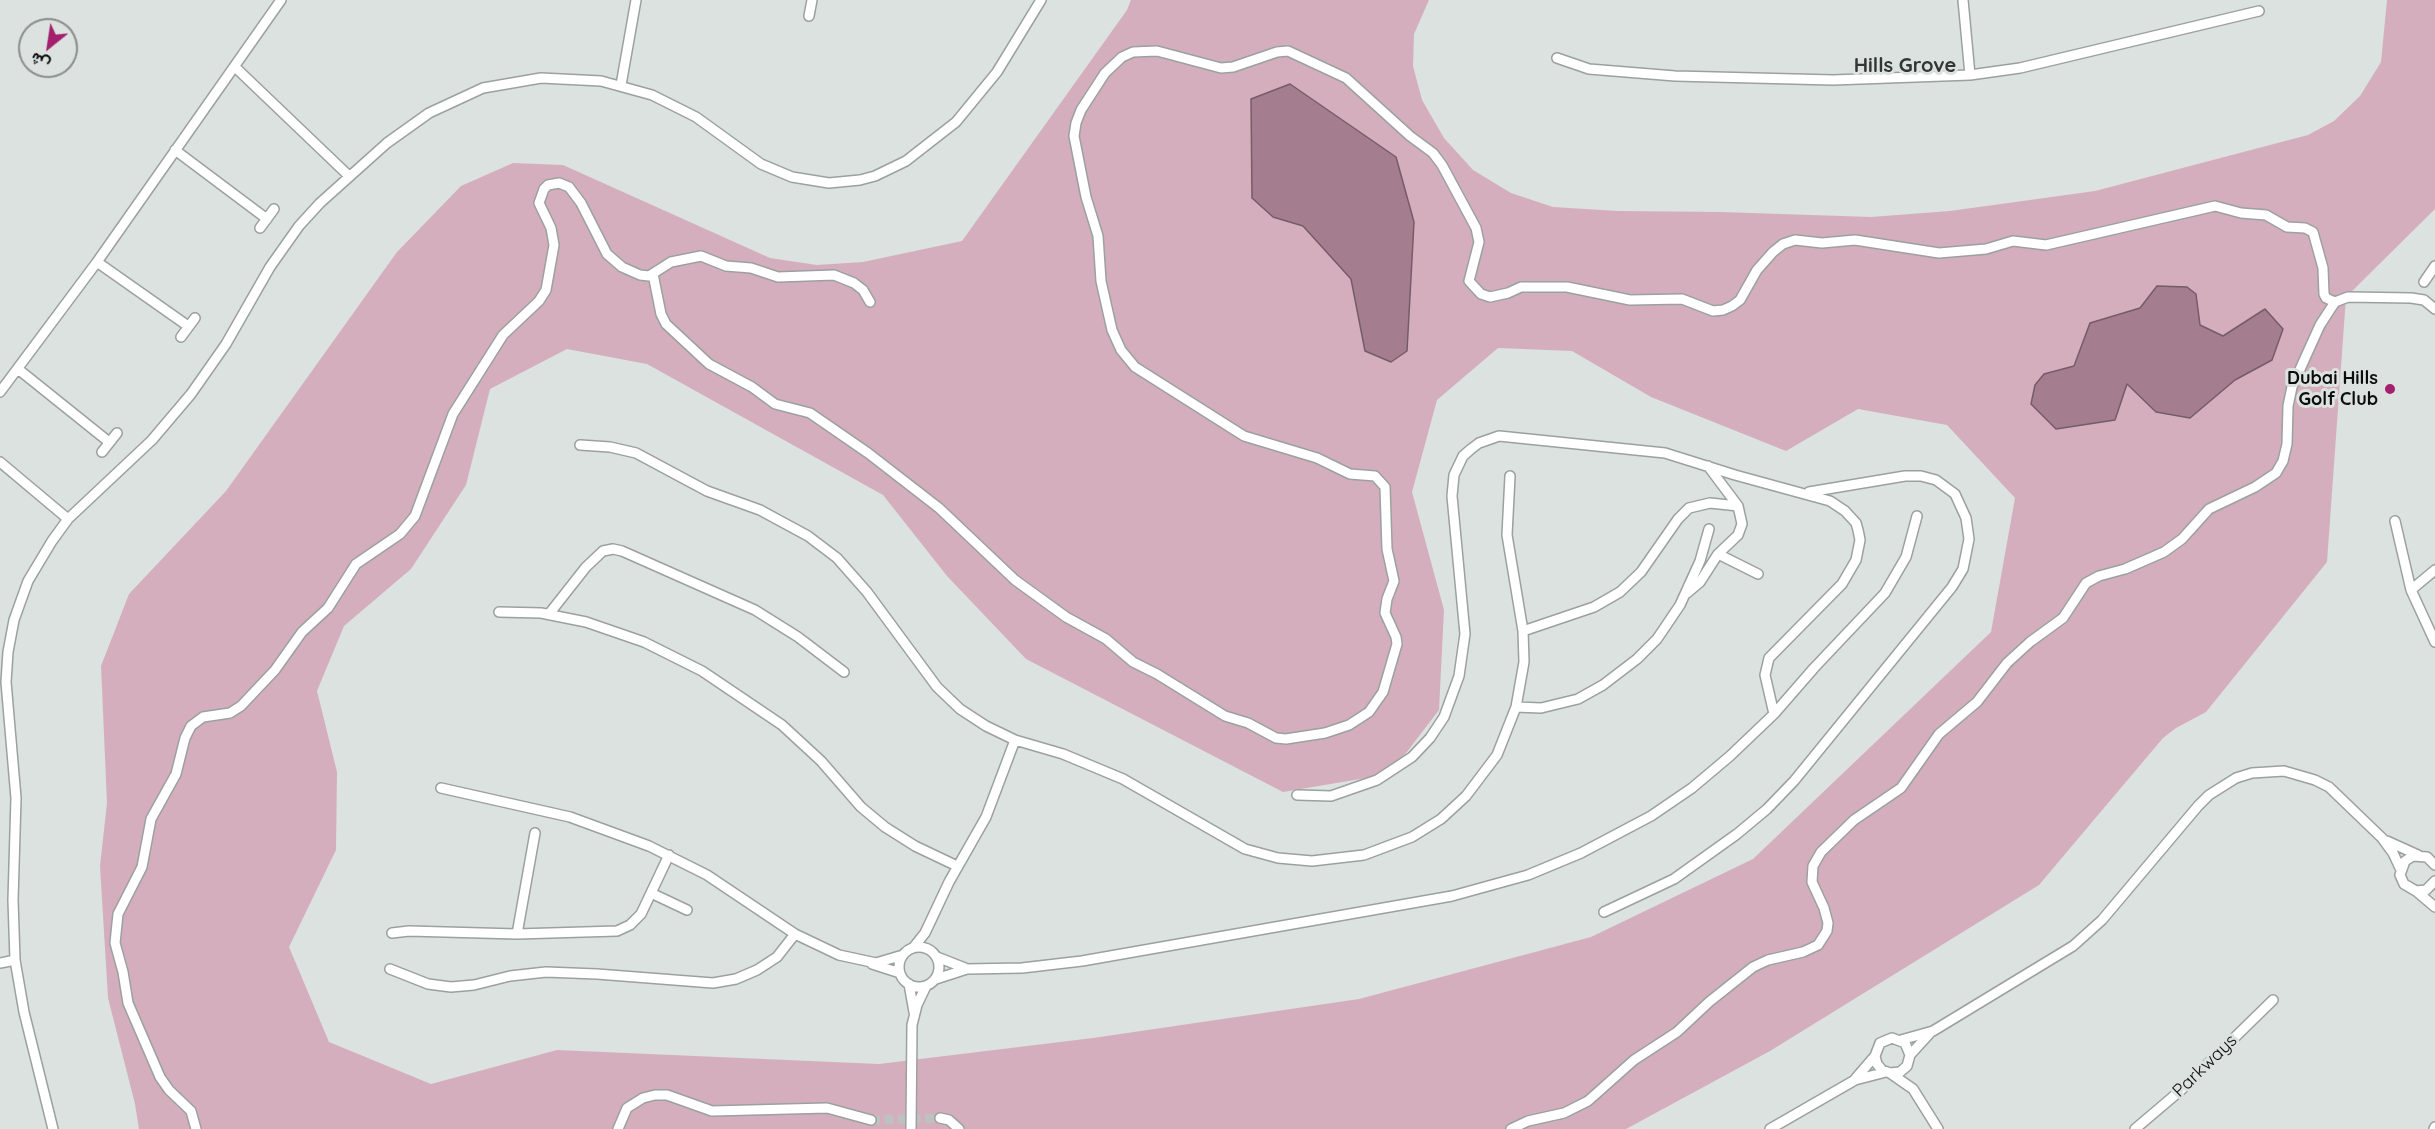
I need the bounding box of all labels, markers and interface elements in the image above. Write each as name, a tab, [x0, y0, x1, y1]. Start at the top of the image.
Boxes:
north arrow	[18, 18, 78, 78]
text: ش	[27, 48, 53, 75]
district label: Hills Grove	[1854, 54, 1956, 78]
place label: Dubai Hills Golf Club	[2287, 368, 2378, 410]
marker: Dubai Hills Golf Club	[2383, 382, 2397, 396]
street label: Parkways	[2168, 1030, 2242, 1102]

